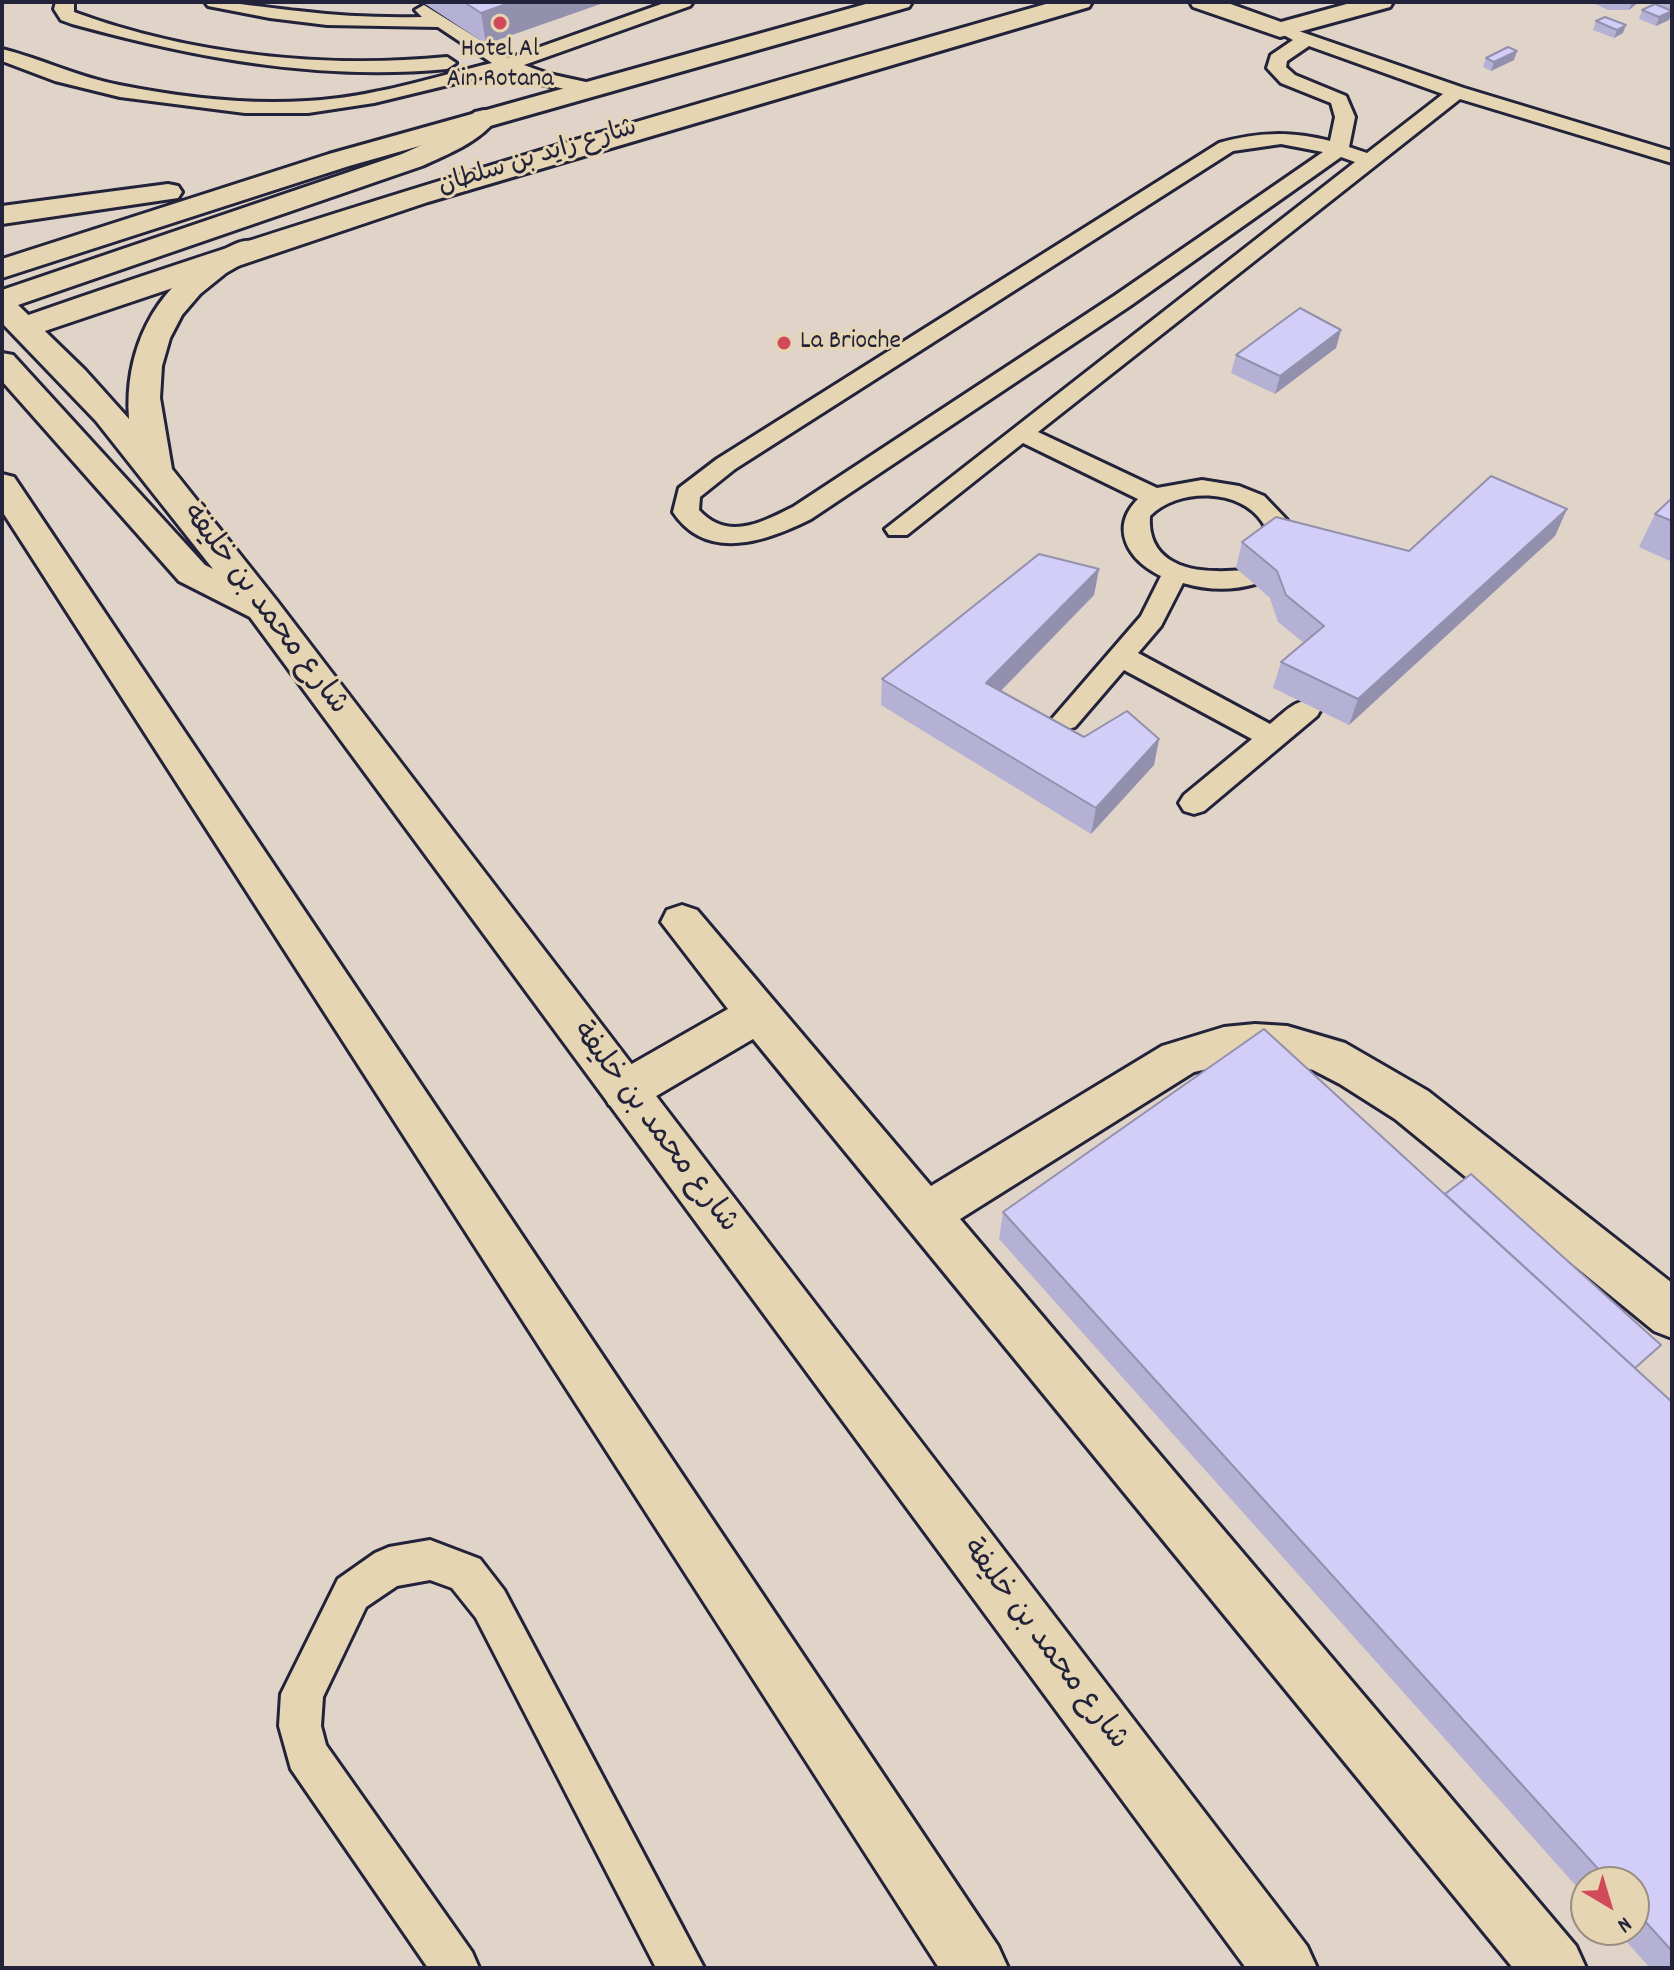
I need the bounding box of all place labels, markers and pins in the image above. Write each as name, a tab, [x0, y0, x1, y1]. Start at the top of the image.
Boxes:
marker: Hotel Al Ain Rotana	[491, 14, 509, 32]
place label: Hotel Al Ain Rotana	[446, 35, 554, 96]
place label: La Brioche	[800, 327, 901, 359]
marker: La Brioche	[775, 334, 793, 352]

